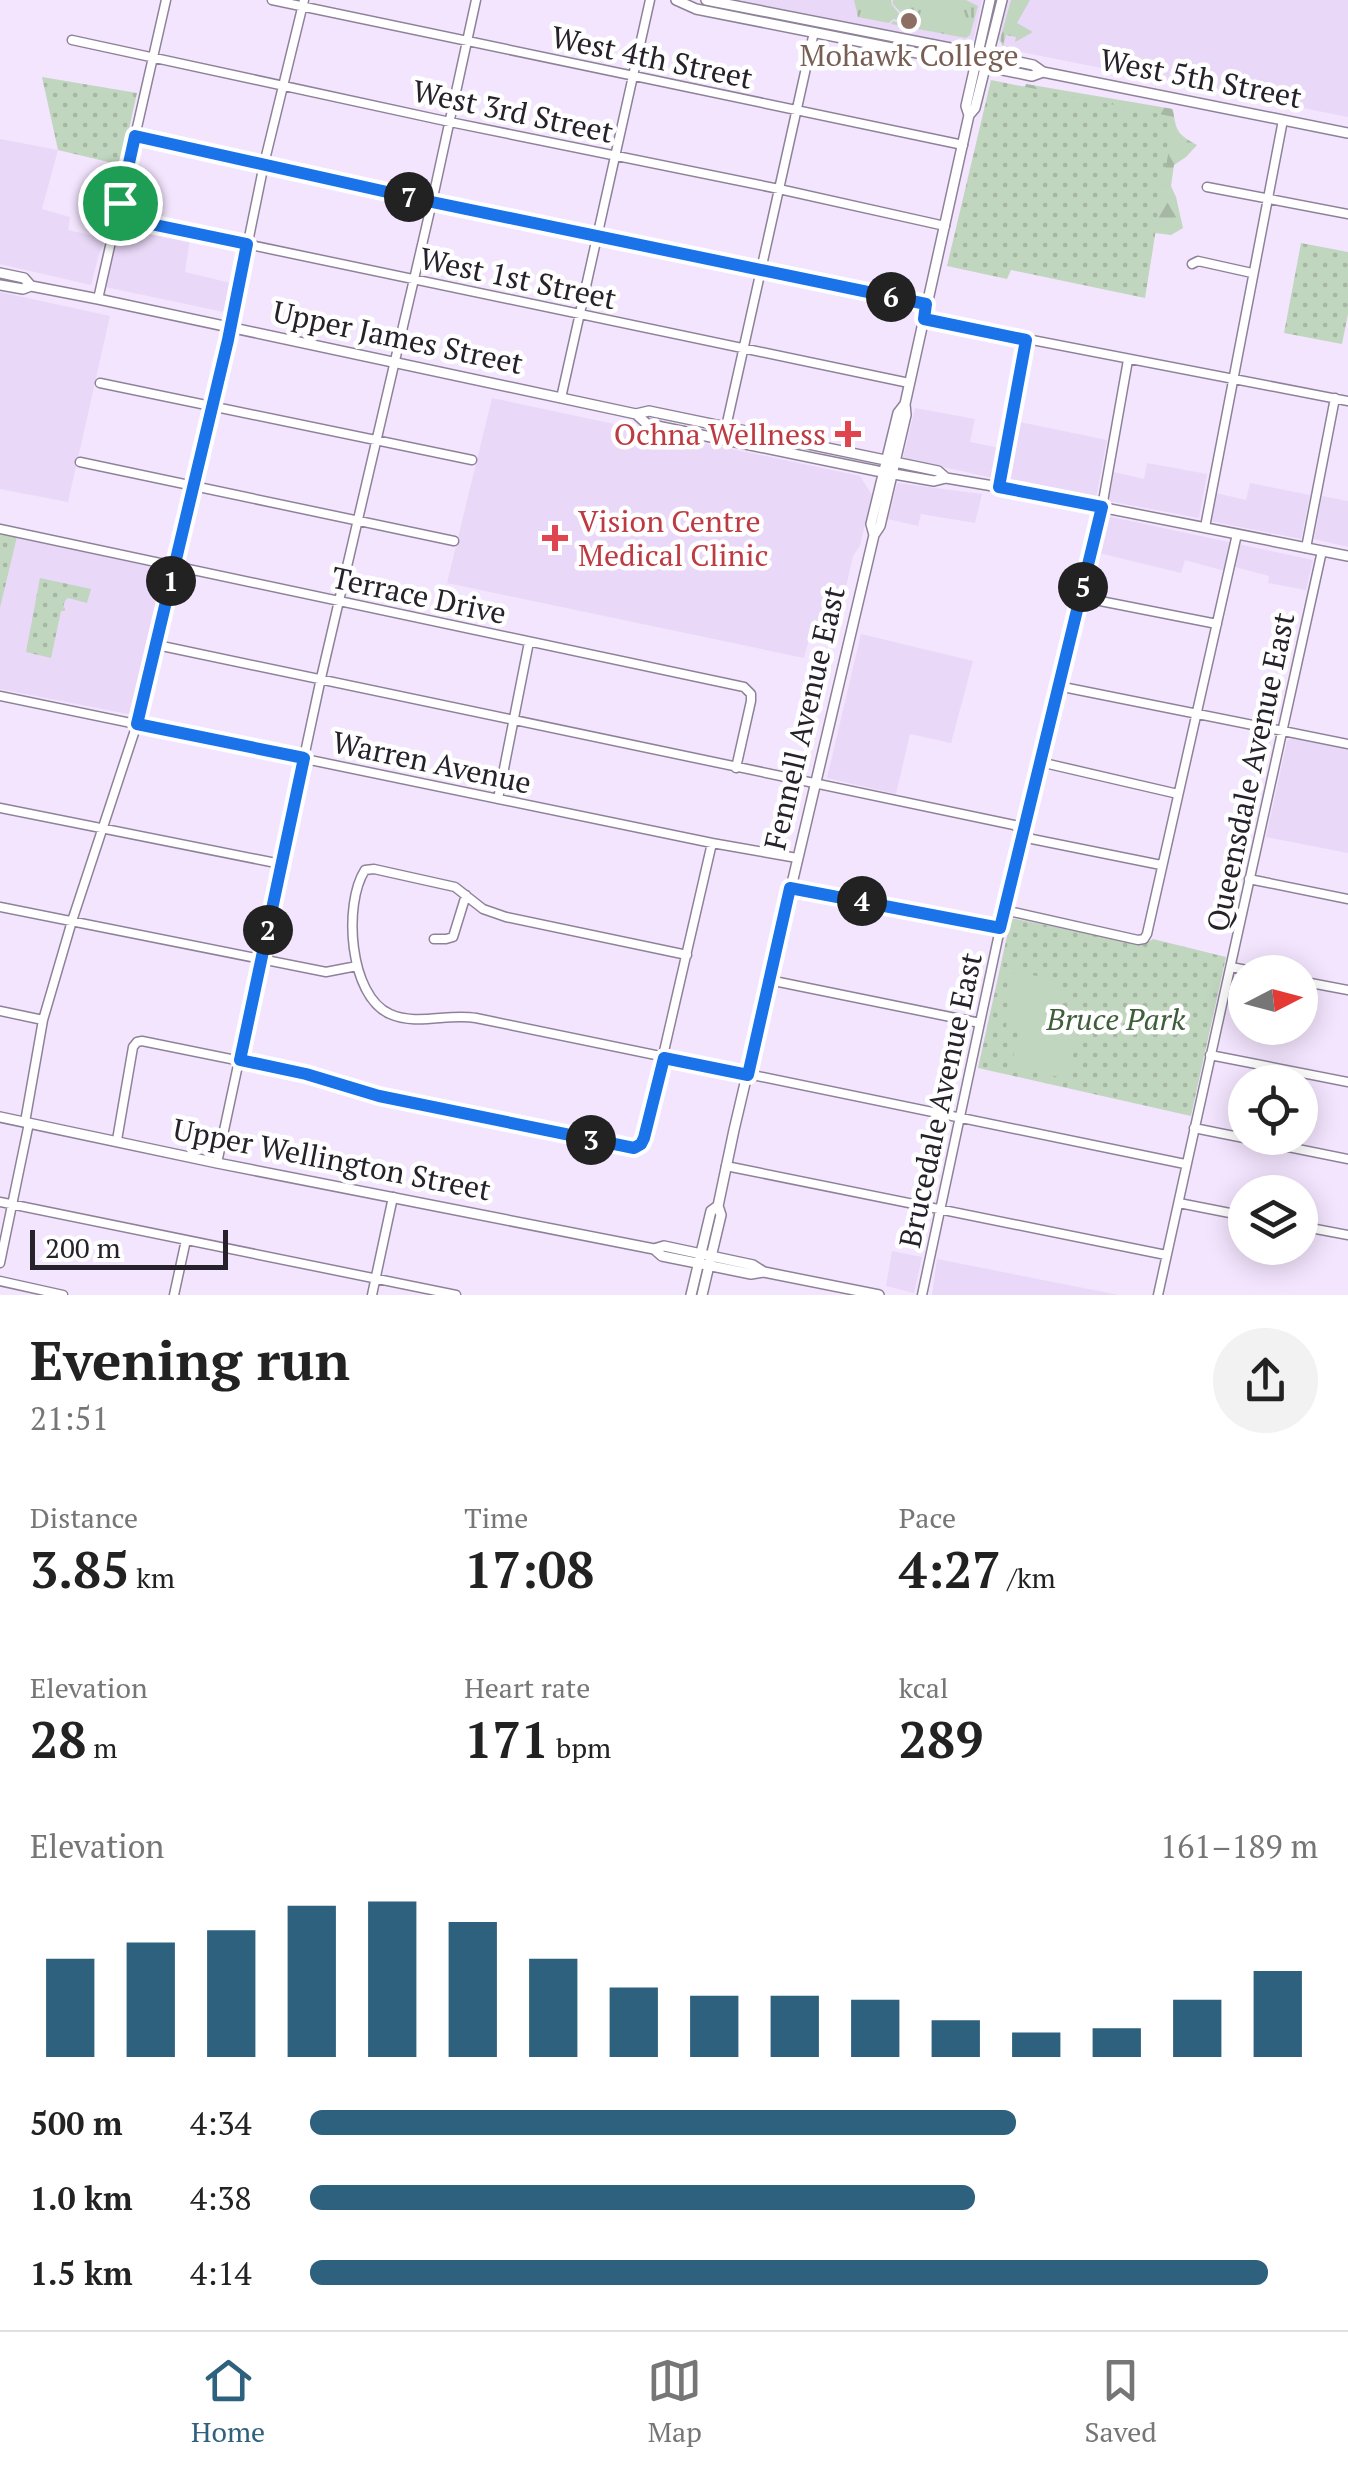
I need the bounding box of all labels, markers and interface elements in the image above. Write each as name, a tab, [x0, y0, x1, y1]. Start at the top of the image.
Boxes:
marker: Mohawk College	[898, 10, 920, 32]
street label: West 4th Street	[548, 16, 756, 98]
place label: Mohawk College	[799, 35, 1019, 75]
street label: West 5th Street	[1097, 39, 1305, 117]
street label: West 3rd Street	[409, 70, 617, 152]
pin	[78, 161, 163, 246]
pin: 7	[384, 172, 434, 222]
icon: arrive	[93, 176, 148, 231]
text: 7	[401, 178, 417, 215]
street label: West 1st Street	[416, 238, 620, 318]
pin: 6	[866, 272, 916, 322]
text: 6	[883, 278, 899, 315]
street label: Upper James Street	[269, 291, 527, 383]
place label: Ochna Wellness	[614, 414, 826, 454]
marker: Ochna Wellness	[835, 421, 861, 447]
place label: Vision Centre Medical Clinic	[578, 501, 768, 575]
marker: Vision Centre Medical Clinic	[542, 525, 568, 551]
pin: 1	[146, 556, 196, 606]
street label: Terrace Drive	[328, 557, 510, 633]
text: 1	[163, 562, 179, 599]
pin: 5	[1058, 562, 1108, 612]
text: 5	[1075, 568, 1091, 605]
street label: Fennell Avenue East	[754, 582, 854, 854]
street label: Queensdale Avenue East	[1197, 609, 1303, 935]
street label: Warren Avenue	[329, 721, 535, 803]
pin: 4	[837, 876, 887, 926]
text: 4	[854, 882, 870, 919]
pin: 2	[243, 905, 293, 955]
text: 2	[260, 911, 276, 948]
street label: Brucedale Avenue East	[889, 949, 991, 1251]
north arrow	[1228, 955, 1318, 1045]
map controls	[1228, 955, 1318, 1265]
park label: Bruce Park	[1046, 999, 1186, 1039]
button: locate	[1228, 1065, 1318, 1155]
street label: Upper Wellington Street	[170, 1109, 494, 1209]
pin: 3	[566, 1115, 616, 1165]
text: 3	[583, 1121, 599, 1158]
button: layers	[1228, 1175, 1318, 1265]
scale bar	[30, 1225, 228, 1270]
text: 200 m	[45, 1229, 121, 1266]
text: Evening run	[30, 1323, 350, 1396]
button: share	[1213, 1328, 1318, 1433]
text: 21:51	[30, 1397, 109, 1439]
text: Distance	[30, 1499, 138, 1536]
text: Time	[464, 1499, 528, 1536]
text: Pace	[899, 1499, 956, 1536]
text: 3.85	[30, 1536, 130, 1602]
text: 17:08	[464, 1536, 594, 1602]
text: 4:27	[899, 1536, 1001, 1602]
text: km	[130, 1559, 175, 1596]
text: /km	[1001, 1559, 1056, 1596]
text: Elevation	[30, 1669, 148, 1706]
text: Heart rate	[464, 1669, 590, 1706]
text: kcal	[899, 1669, 948, 1706]
text: 28	[30, 1706, 87, 1772]
text: 171	[464, 1706, 549, 1772]
text: 289	[899, 1706, 983, 1772]
text: m	[87, 1729, 117, 1766]
text: bpm	[549, 1729, 611, 1766]
text: Elevation	[30, 1825, 164, 1867]
text: 161–189 m	[1160, 1825, 1318, 1867]
text: 500 m	[30, 2102, 122, 2144]
text: 4:34	[190, 2102, 252, 2144]
text: 1.0 km	[30, 2177, 133, 2219]
text: 4:38	[190, 2177, 252, 2219]
text: 1.5 km	[30, 2252, 133, 2294]
text: 4:14	[190, 2252, 252, 2294]
tab: Home	[191, 2353, 265, 2450]
tab: Map	[647, 2353, 702, 2450]
tab: Saved	[1084, 2353, 1157, 2450]

